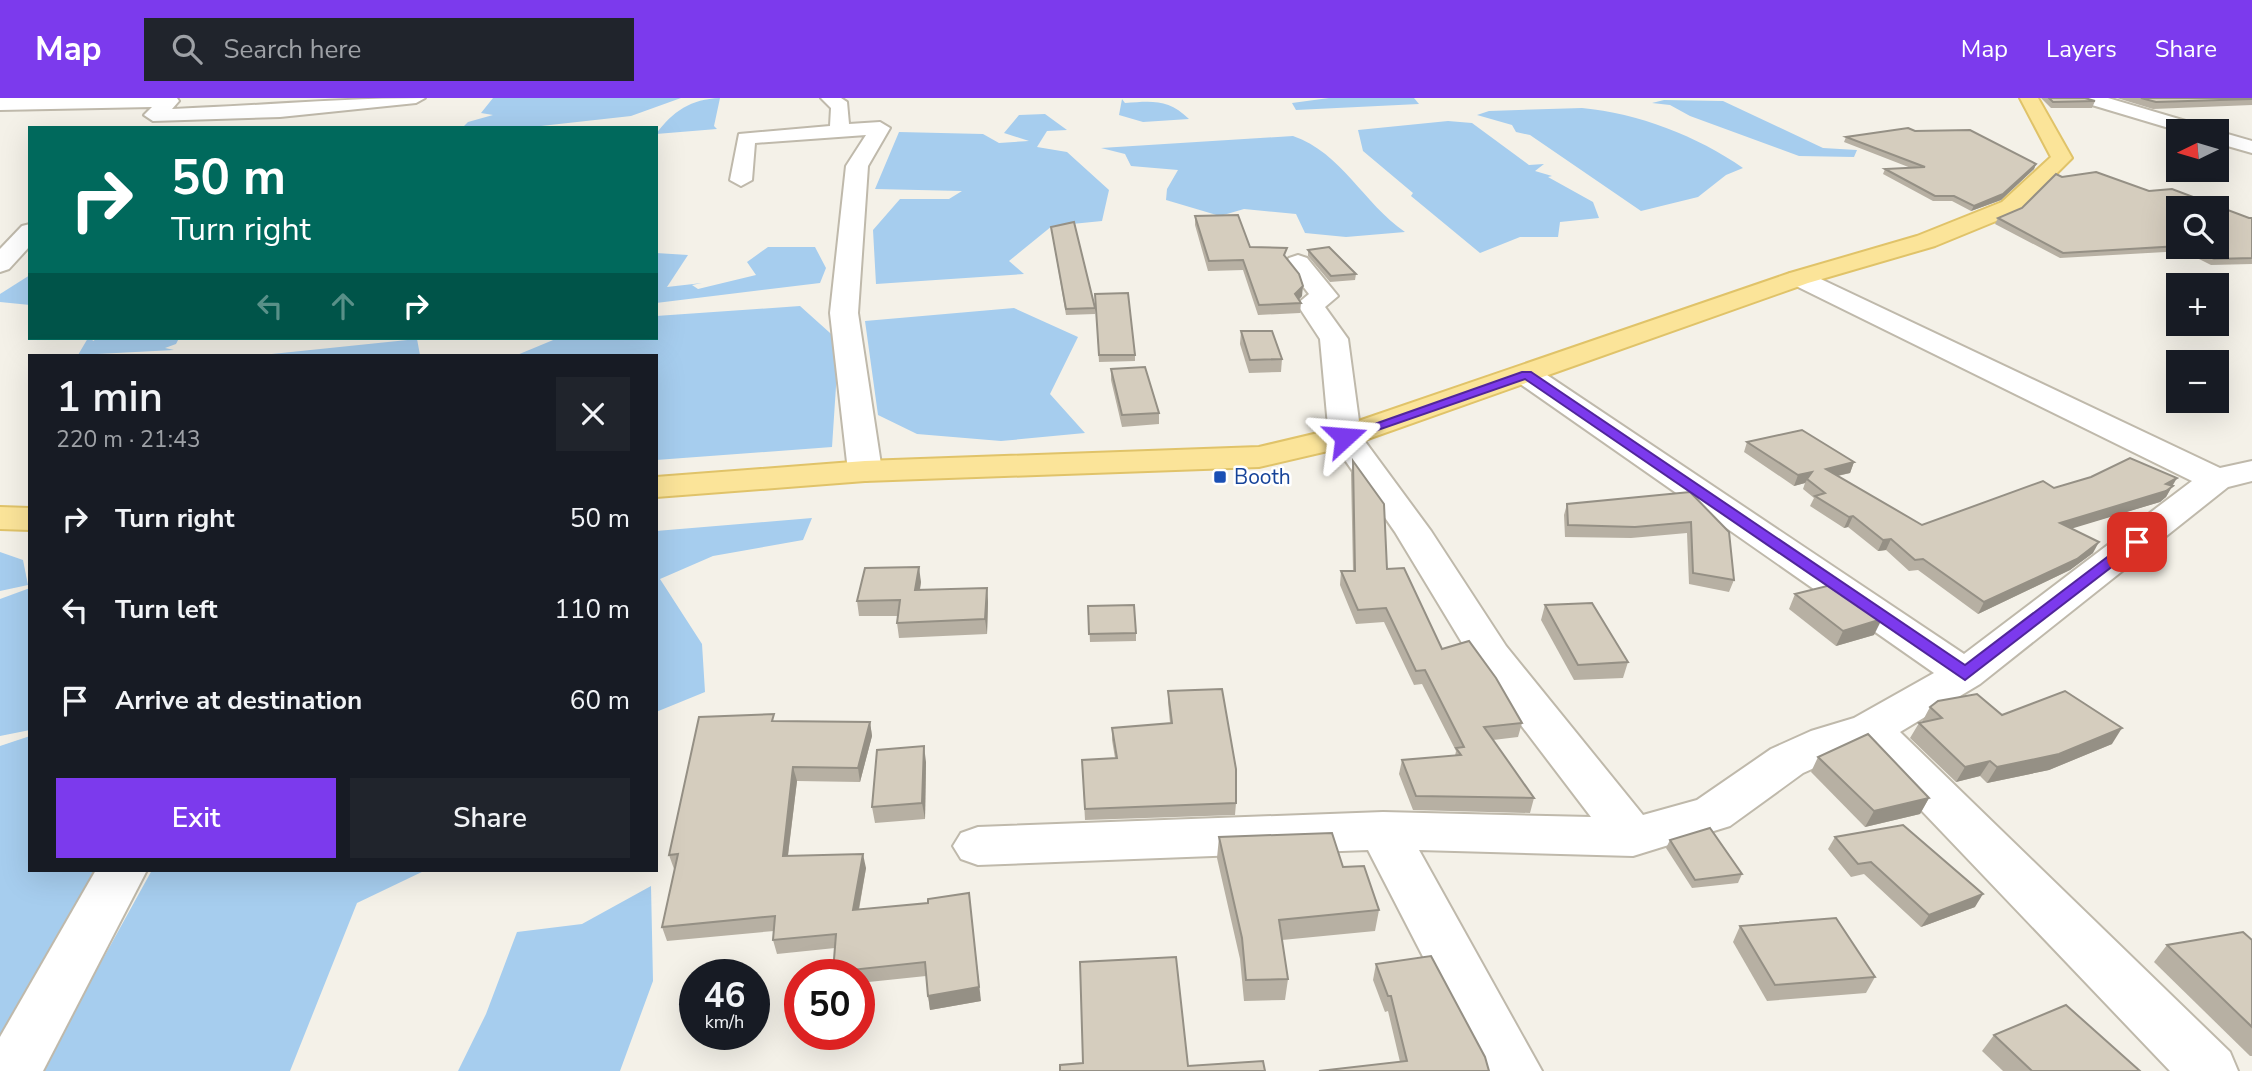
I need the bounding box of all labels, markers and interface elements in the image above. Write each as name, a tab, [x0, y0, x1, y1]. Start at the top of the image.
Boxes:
search box	[144, 18, 634, 81]
text: Map	[35, 27, 102, 72]
icon: search	[168, 30, 206, 68]
text: Search here	[224, 32, 361, 67]
text: Map	[1961, 33, 2008, 65]
text: Layers	[2046, 33, 2117, 65]
text: Share	[2155, 33, 2217, 65]
north arrow	[2166, 119, 2230, 182]
map controls	[2166, 119, 2229, 413]
text: 50 m	[171, 144, 286, 211]
icon: right	[56, 154, 147, 245]
button: search	[2166, 196, 2229, 259]
text: Turn right	[171, 208, 311, 251]
button: +	[2166, 273, 2229, 336]
icon: left	[251, 287, 289, 325]
icon: ahead	[324, 287, 362, 325]
icon: right	[397, 287, 435, 325]
button: −	[2166, 350, 2229, 413]
text: 1 min	[56, 369, 163, 426]
button: close	[556, 377, 630, 451]
position arrow	[1308, 400, 1382, 474]
text: 220 m · 21:43	[56, 424, 201, 455]
place label: Booth	[1234, 463, 1291, 491]
marker: Booth	[1212, 469, 1228, 485]
icon: right	[56, 500, 94, 538]
text: Turn right	[115, 501, 234, 536]
text: 50 m	[570, 501, 630, 536]
pin	[2107, 512, 2167, 572]
icon: arrive	[2118, 523, 2156, 561]
icon: left	[56, 591, 94, 629]
text: Turn left	[115, 592, 218, 627]
text: 110 m	[554, 592, 630, 627]
icon: arrive	[56, 682, 94, 720]
text: Arrive at destination	[115, 683, 362, 718]
text: 60 m	[570, 683, 630, 718]
button: Exit	[56, 778, 336, 858]
button: Share	[350, 778, 630, 858]
speed limit sign: 50	[784, 959, 875, 1050]
text: 46	[703, 972, 746, 1019]
text: km/h	[705, 1010, 744, 1034]

